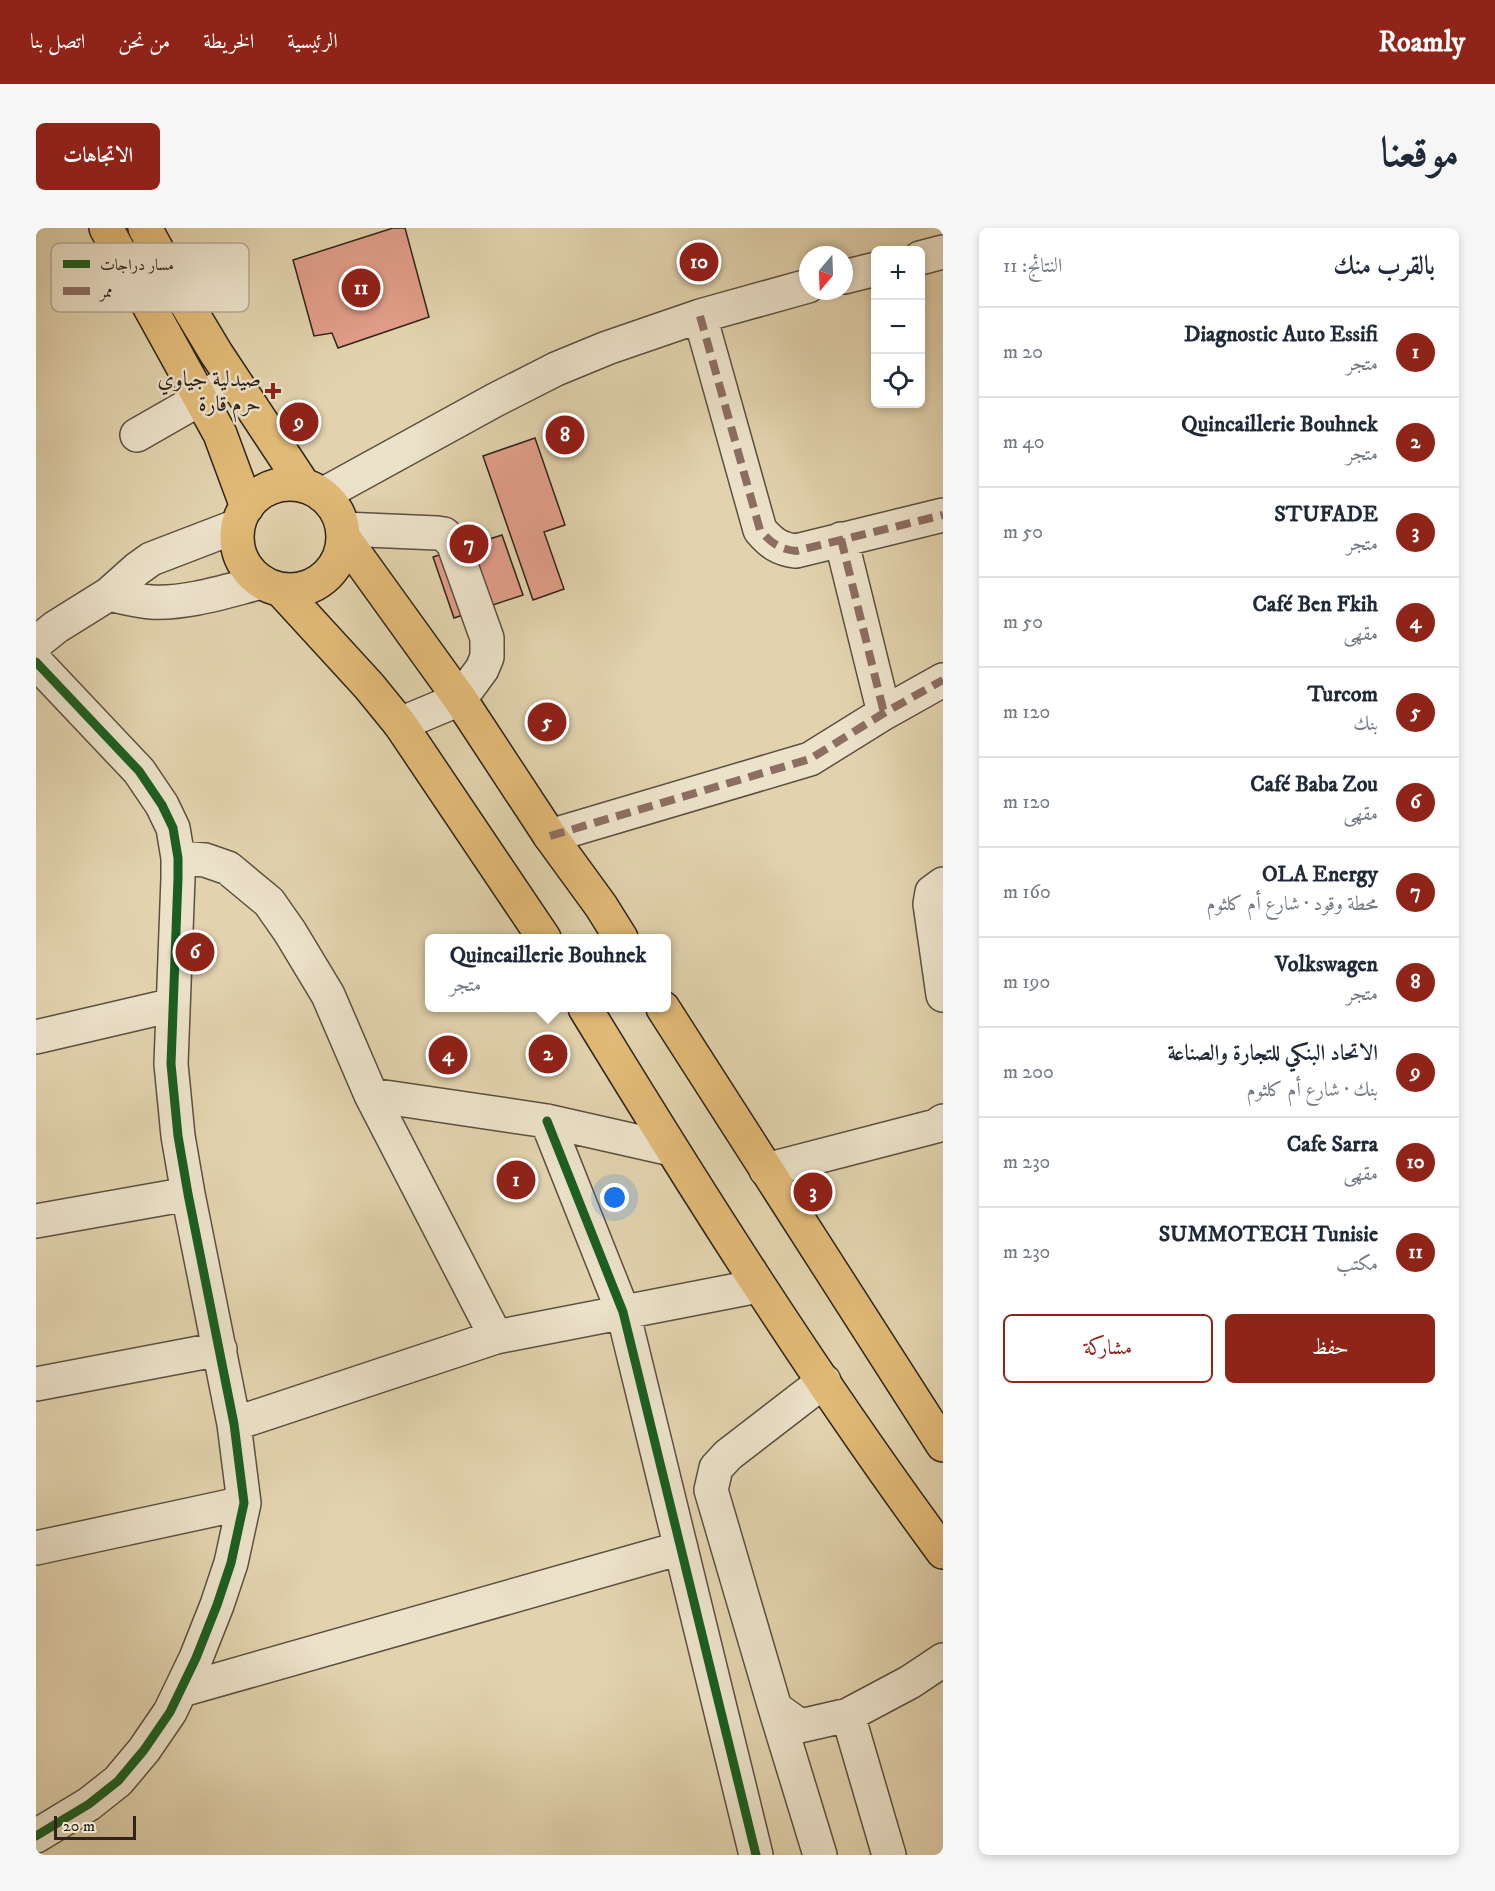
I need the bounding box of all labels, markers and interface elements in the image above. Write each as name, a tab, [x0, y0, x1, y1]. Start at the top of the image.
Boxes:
text: Roamly	[1379, 25, 1465, 60]
text: اتصل بنا	[30, 29, 85, 55]
text: من نحن	[118, 29, 170, 55]
text: الخريطة	[203, 29, 254, 55]
text: الرئيسية	[287, 29, 338, 55]
button: الاتجاهات	[36, 123, 160, 190]
text: موقعنا	[1381, 128, 1459, 180]
pin: 10	[680, 240, 718, 285]
legend	[51, 243, 249, 312]
north arrow	[799, 246, 853, 300]
map controls	[871, 246, 925, 408]
button: +	[871, 246, 925, 300]
text: بالقرب منك	[1333, 250, 1435, 283]
text: النتائج: 11	[1003, 254, 1062, 279]
text: مسار دراجات	[100, 255, 174, 275]
pin: 11	[342, 266, 380, 310]
text: ممر	[98, 282, 113, 302]
button: −	[871, 300, 925, 354]
text: Diagnostic Auto Essifi	[1184, 321, 1378, 348]
text: 20 m	[1003, 340, 1043, 365]
text: 1	[1412, 340, 1419, 365]
text: متجر	[1346, 352, 1378, 377]
button: locate	[871, 354, 925, 408]
place label: صيدلية جياوي حرم قارة	[157, 366, 261, 423]
marker: صيدلية جياوي حرم قارة	[266, 384, 280, 398]
pin: 9	[280, 400, 318, 444]
text: Quincaillerie Bouhnek	[1181, 411, 1378, 438]
pin: 8	[546, 412, 584, 458]
text: 40 m	[1003, 430, 1045, 455]
text: 2	[1411, 430, 1420, 455]
text: متجر	[1346, 442, 1378, 467]
text: STUFADE	[1274, 501, 1378, 528]
text: 50 m	[1003, 520, 1043, 545]
text: 3	[1412, 520, 1419, 545]
pin: 7	[450, 522, 488, 566]
text: متجر	[1346, 532, 1378, 557]
text: Café Ben Fkih	[1252, 591, 1378, 618]
text: 50 m	[1003, 610, 1043, 635]
text: 4	[1410, 610, 1421, 635]
text: مقهى	[1343, 622, 1378, 647]
text: Turcom	[1308, 681, 1378, 708]
pin: 5	[528, 700, 566, 744]
text: 120 m	[1003, 700, 1050, 725]
text: 5	[1411, 700, 1420, 725]
text: بنك	[1353, 712, 1378, 737]
text: Café Baba Zou	[1250, 771, 1378, 798]
text: 120 m	[1003, 790, 1050, 815]
text: 6	[1410, 790, 1421, 815]
text: مقهى	[1343, 802, 1378, 827]
text: OLA Energy	[1262, 861, 1378, 888]
text: 160 m	[1003, 880, 1051, 905]
text: 7	[1410, 880, 1421, 905]
text: محطة وقود · شارع أم كلثوم	[1206, 892, 1378, 917]
pin: 6	[176, 930, 214, 974]
popup	[425, 934, 671, 1012]
text: Quincaillerie Bouhnek	[450, 942, 646, 969]
text: Volkswagen	[1275, 951, 1378, 978]
text: 190 m	[1003, 970, 1050, 995]
text: 8	[1411, 970, 1421, 995]
text: متجر	[450, 973, 481, 998]
text: متجر	[1346, 982, 1378, 1007]
pin: 4	[428, 1032, 468, 1078]
pin: 2	[528, 1032, 568, 1076]
text: الاتحاد البنكي للتجارة والصناعة	[1168, 1040, 1378, 1067]
text: 200 m	[1003, 1060, 1054, 1085]
text: 9	[1411, 1060, 1421, 1085]
text: بنك · شارع أم كلثوم	[1246, 1078, 1378, 1103]
text: Cafe Sarra	[1287, 1131, 1378, 1158]
text: 230 m	[1003, 1150, 1050, 1175]
text: 10	[1406, 1150, 1425, 1175]
pin: 1	[496, 1158, 536, 1202]
text: مقهى	[1343, 1162, 1378, 1187]
pin: 3	[794, 1170, 832, 1214]
your location	[600, 1183, 629, 1212]
text: SUMMOTECH Tunisie	[1159, 1221, 1378, 1248]
text: 230 m	[1003, 1240, 1050, 1265]
text: 11	[1408, 1240, 1423, 1265]
text: مكتب	[1336, 1252, 1378, 1277]
button: مشاركة	[1003, 1314, 1213, 1383]
button: حفظ	[1225, 1314, 1435, 1383]
scale bar	[54, 1813, 136, 1840]
text: 20 m	[63, 1816, 95, 1836]

